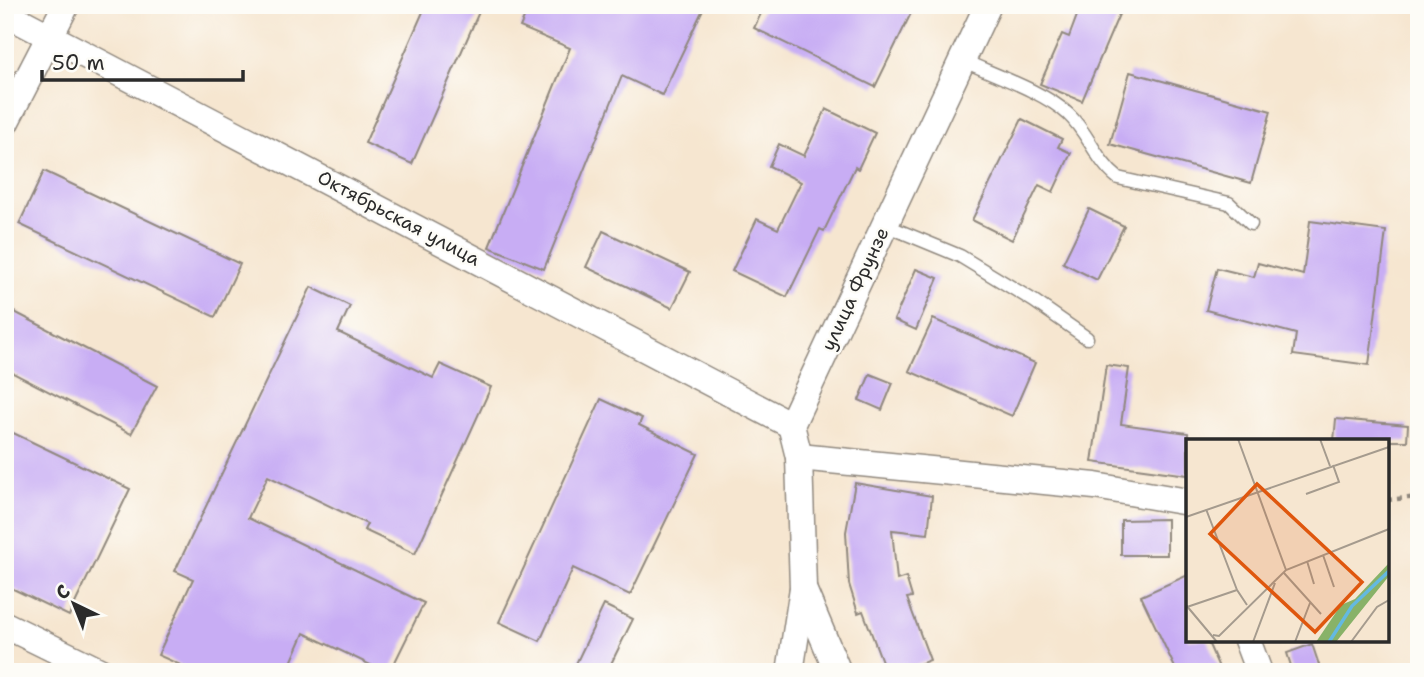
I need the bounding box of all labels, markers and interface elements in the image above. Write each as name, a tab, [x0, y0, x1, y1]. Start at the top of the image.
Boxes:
scale bar	[42, 38, 243, 82]
text: 50 m	[52, 49, 105, 77]
street label: Октябрьская улица	[313, 165, 485, 272]
street label: улица Фрунзе	[815, 223, 895, 355]
inset map	[1186, 439, 1389, 642]
north arrow	[38, 568, 108, 638]
text: С	[50, 579, 76, 605]

